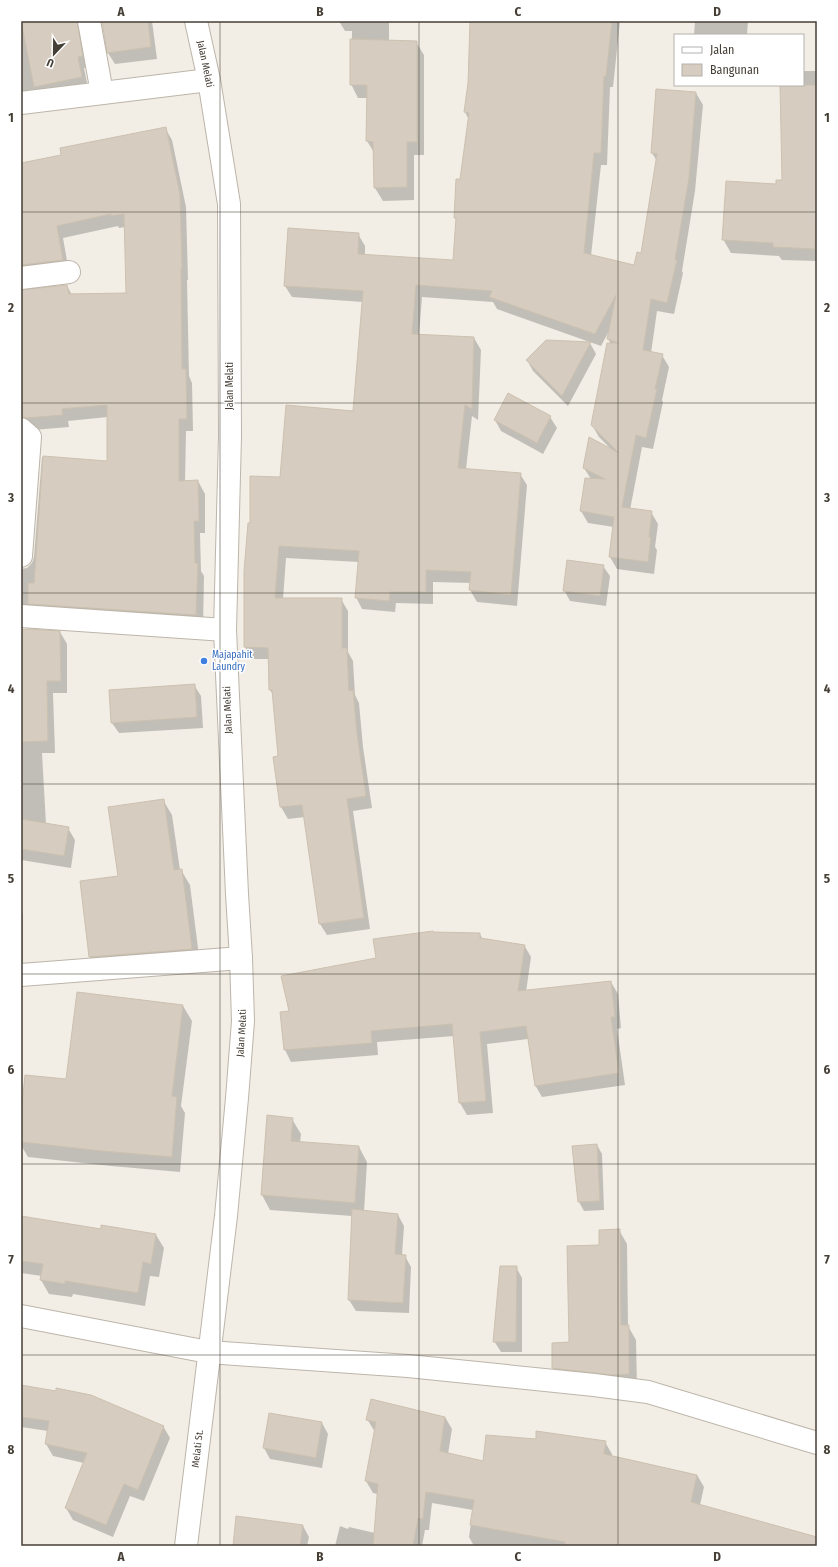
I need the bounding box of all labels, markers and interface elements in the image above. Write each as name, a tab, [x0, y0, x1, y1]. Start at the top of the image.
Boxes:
text: A	[116, 4, 125, 19]
text: B	[316, 4, 324, 19]
text: C	[515, 4, 522, 19]
text: D	[713, 4, 721, 19]
north arrow	[34, 34, 74, 74]
legend	[674, 34, 804, 86]
street label: Jalan Melati	[194, 39, 216, 89]
text: Jalan	[710, 43, 734, 57]
text: U	[45, 56, 56, 70]
text: Bangunan	[710, 63, 759, 77]
text: 1	[8, 110, 14, 125]
text: 1	[824, 110, 830, 125]
text: 2	[7, 300, 14, 315]
text: 2	[823, 300, 830, 315]
street label: Jalan Melati	[224, 362, 236, 410]
text: 3	[7, 490, 14, 505]
text: 3	[823, 490, 830, 505]
place label: Majapahit Laundry	[212, 649, 253, 673]
marker: Majapahit Laundry	[199, 656, 209, 666]
text: 4	[8, 681, 15, 696]
text: 4	[824, 681, 831, 696]
street label: Jalan Melati	[221, 686, 235, 734]
text: 5	[8, 871, 14, 886]
text: 5	[824, 871, 830, 886]
street label: Jalan Melati	[234, 1009, 249, 1058]
text: 6	[8, 1062, 15, 1077]
text: 6	[824, 1062, 831, 1077]
text: 7	[8, 1252, 14, 1267]
text: 7	[824, 1252, 830, 1267]
street label: Melati St.	[190, 1429, 206, 1468]
text: 8	[8, 1442, 15, 1457]
text: 8	[824, 1442, 831, 1457]
text: A	[116, 1549, 125, 1564]
text: B	[316, 1549, 324, 1564]
text: C	[515, 1549, 522, 1564]
text: D	[713, 1549, 721, 1564]

